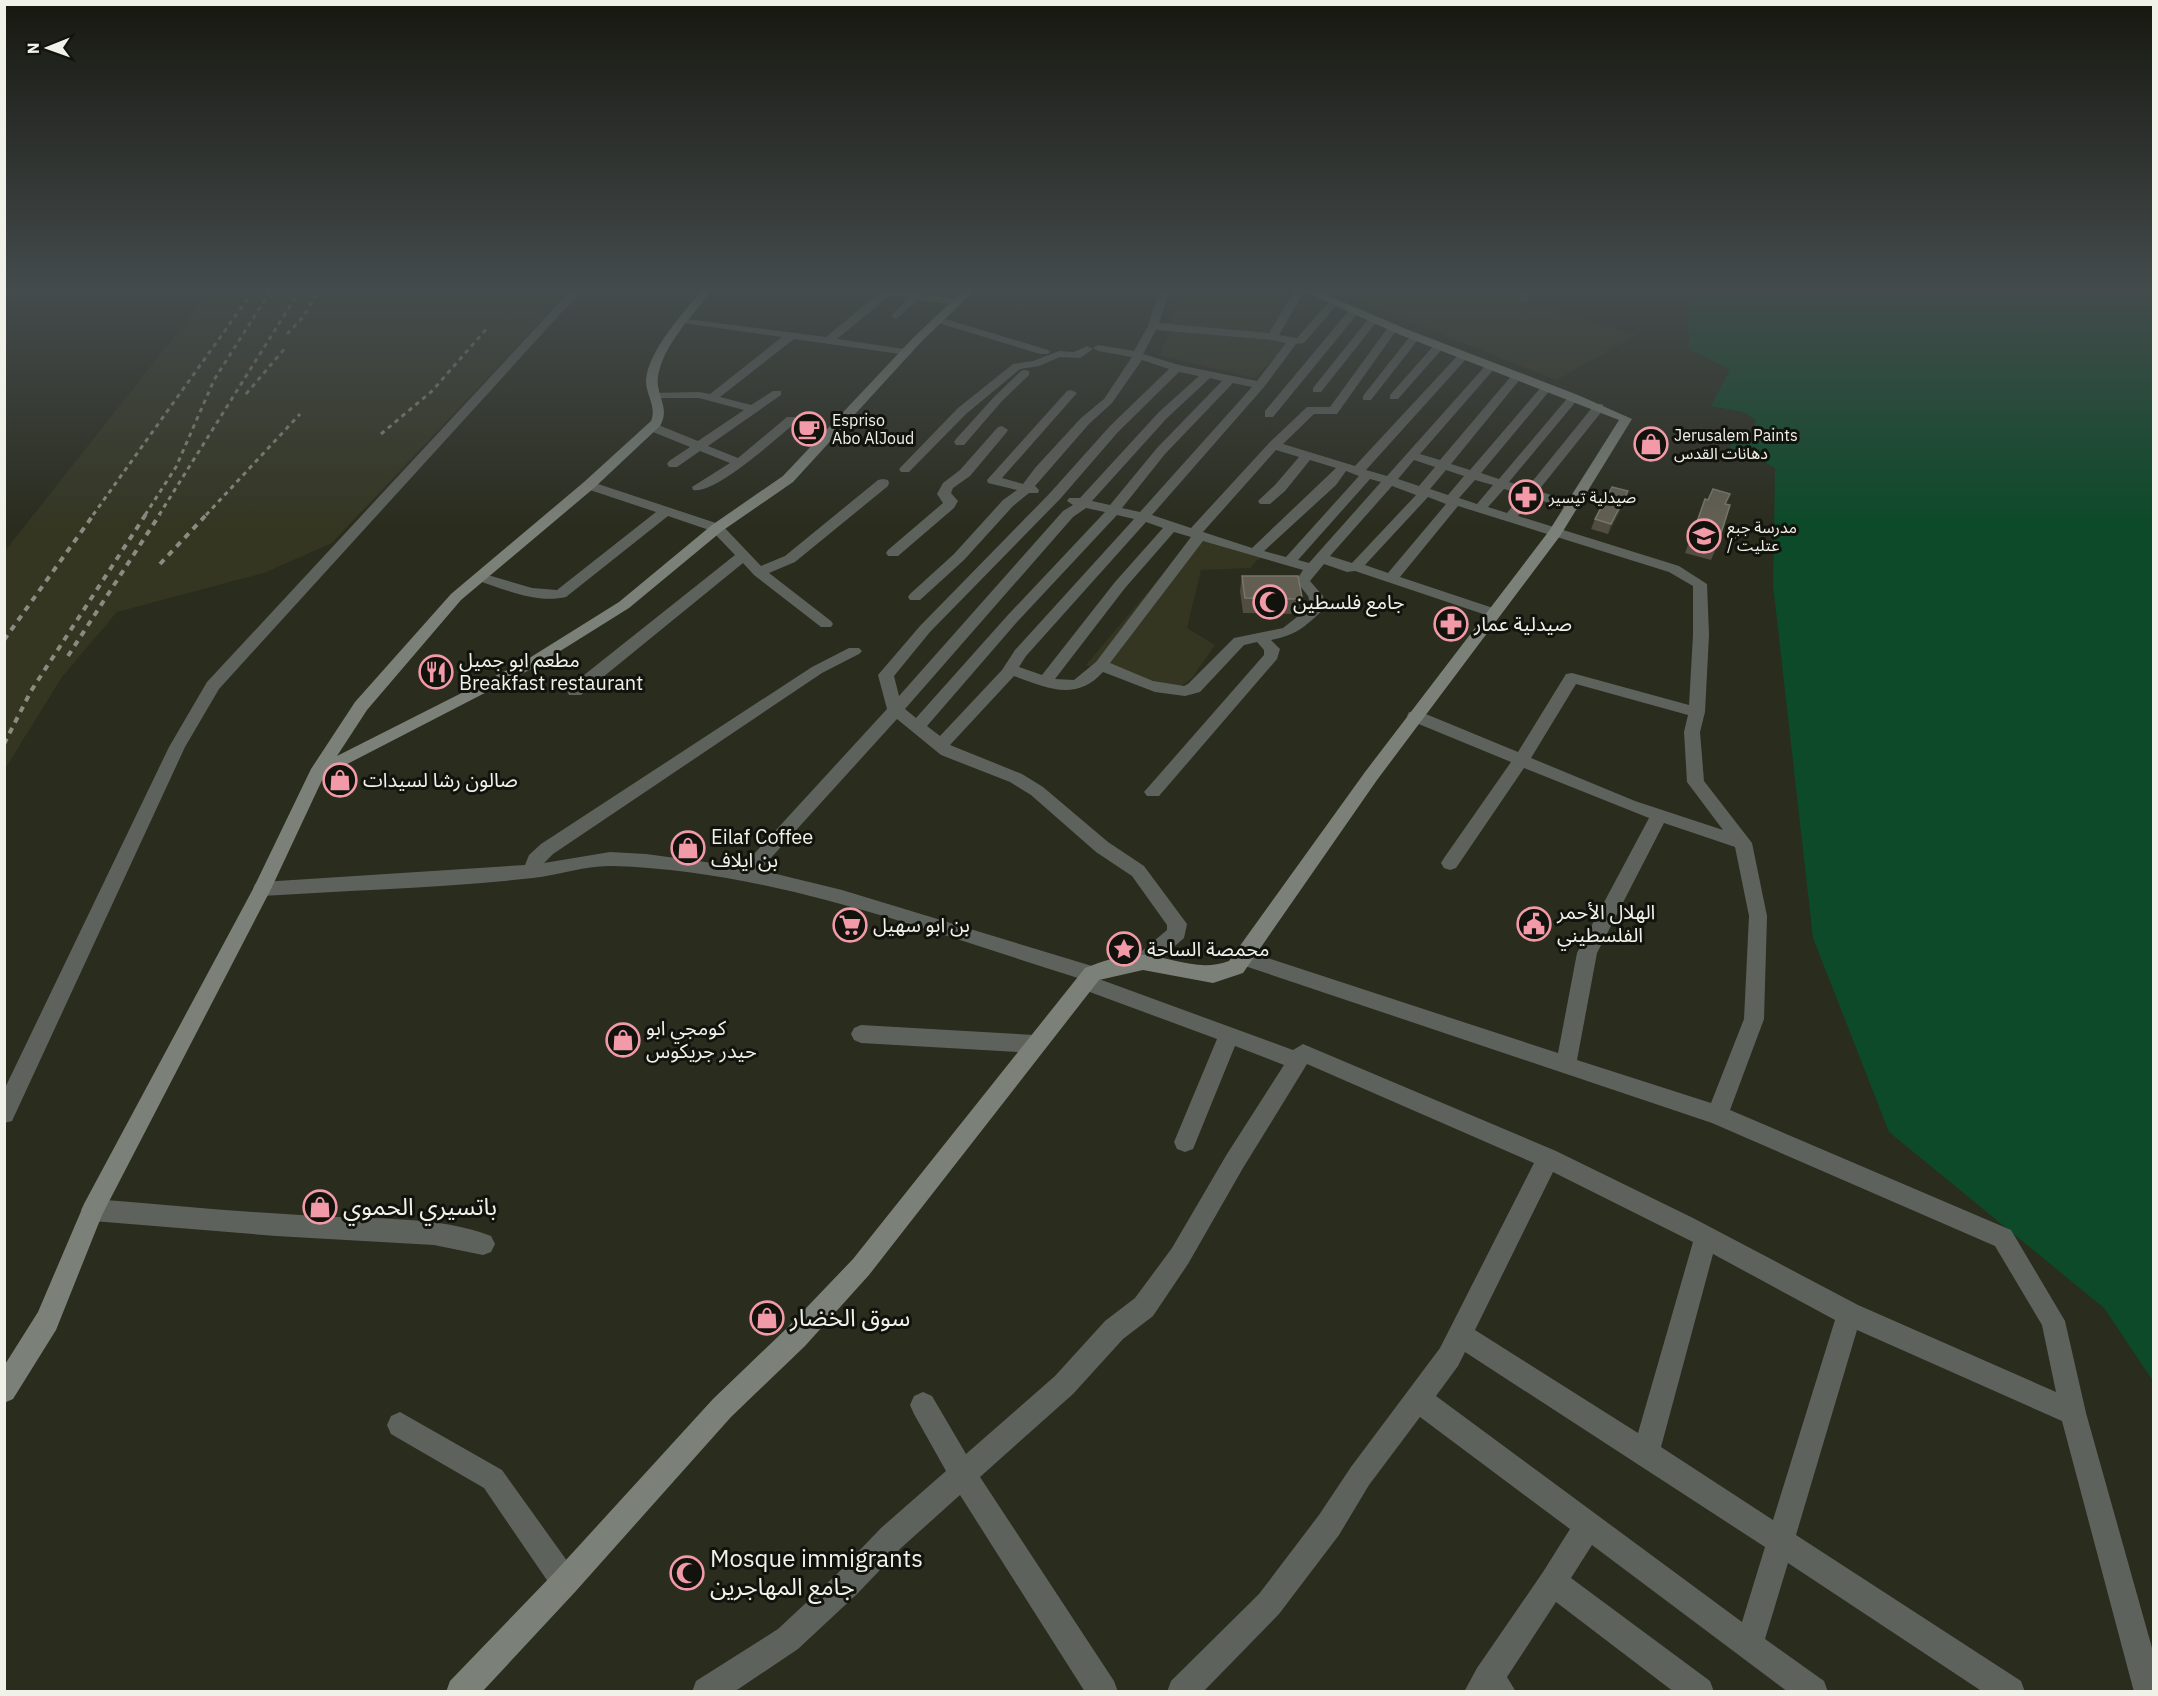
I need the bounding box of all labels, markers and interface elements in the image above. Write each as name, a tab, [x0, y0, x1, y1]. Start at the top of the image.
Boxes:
north arrow	[18, 18, 78, 78]
text: N	[23, 42, 43, 54]
place label: Espriso Abo AlJoud	[832, 410, 914, 448]
cafe icon: Espriso Abo AlJoud	[791, 411, 827, 447]
place label: Jerusalem Paints دهانات القدس	[1674, 425, 1798, 463]
shop icon: Jerusalem Paints دهانات القدس	[1633, 426, 1669, 462]
pharmacy icon: صيدلية تيسير	[1508, 479, 1544, 515]
place label: صيدلية تيسير	[1548, 487, 1636, 507]
place label: مدرسة جبع / عتليت	[1727, 517, 1797, 555]
school or university icon: مدرسة جبع / عتليت	[1686, 518, 1722, 554]
mosque icon: جامع فلسطين	[1252, 584, 1288, 620]
place label: جامع فلسطين	[1293, 588, 1405, 617]
pharmacy icon: صيدلية عمار	[1433, 606, 1469, 642]
place label: صيدلية عمار	[1473, 610, 1572, 637]
place label: مطعم ابو جميل Breakfast restaurant	[459, 646, 643, 696]
restaurant icon: مطعم ابو جميل Breakfast restaurant	[418, 654, 454, 690]
shop icon: صالون رشا لسيدات	[322, 762, 358, 798]
place label: صالون رشا لسيدات	[363, 766, 518, 793]
place label: Eilaf Coffee بن ايلاف	[711, 823, 813, 873]
shop icon: Eilaf Coffee بن ايلاف	[670, 830, 706, 866]
place label: الهلال الأحمر الفلسطيني	[1556, 898, 1655, 951]
public building icon: الهلال الأحمر الفلسطيني	[1516, 906, 1552, 942]
supermarket icon: بن ابو سهيل	[832, 907, 868, 943]
place label: بن ابو سهيل	[873, 911, 970, 938]
place icon: محمصة الساحة	[1106, 931, 1142, 967]
place label: محمصة الساحة	[1147, 935, 1270, 962]
place label: كومجي ابو حيدر جريكوس	[646, 1014, 757, 1064]
shop icon: كومجي ابو حيدر جريكوس	[605, 1022, 641, 1058]
shop icon: باتسيري الحموي	[302, 1189, 338, 1225]
place label: باتسيري الحموي	[343, 1190, 497, 1226]
shop icon: سوق الخضار	[749, 1300, 785, 1336]
place label: سوق الخضار	[789, 1301, 910, 1333]
place label: Mosque immigrants جامع المهاجرين	[710, 1542, 923, 1604]
mosque icon: Mosque immigrants جامع المهاجرين	[669, 1555, 705, 1591]

